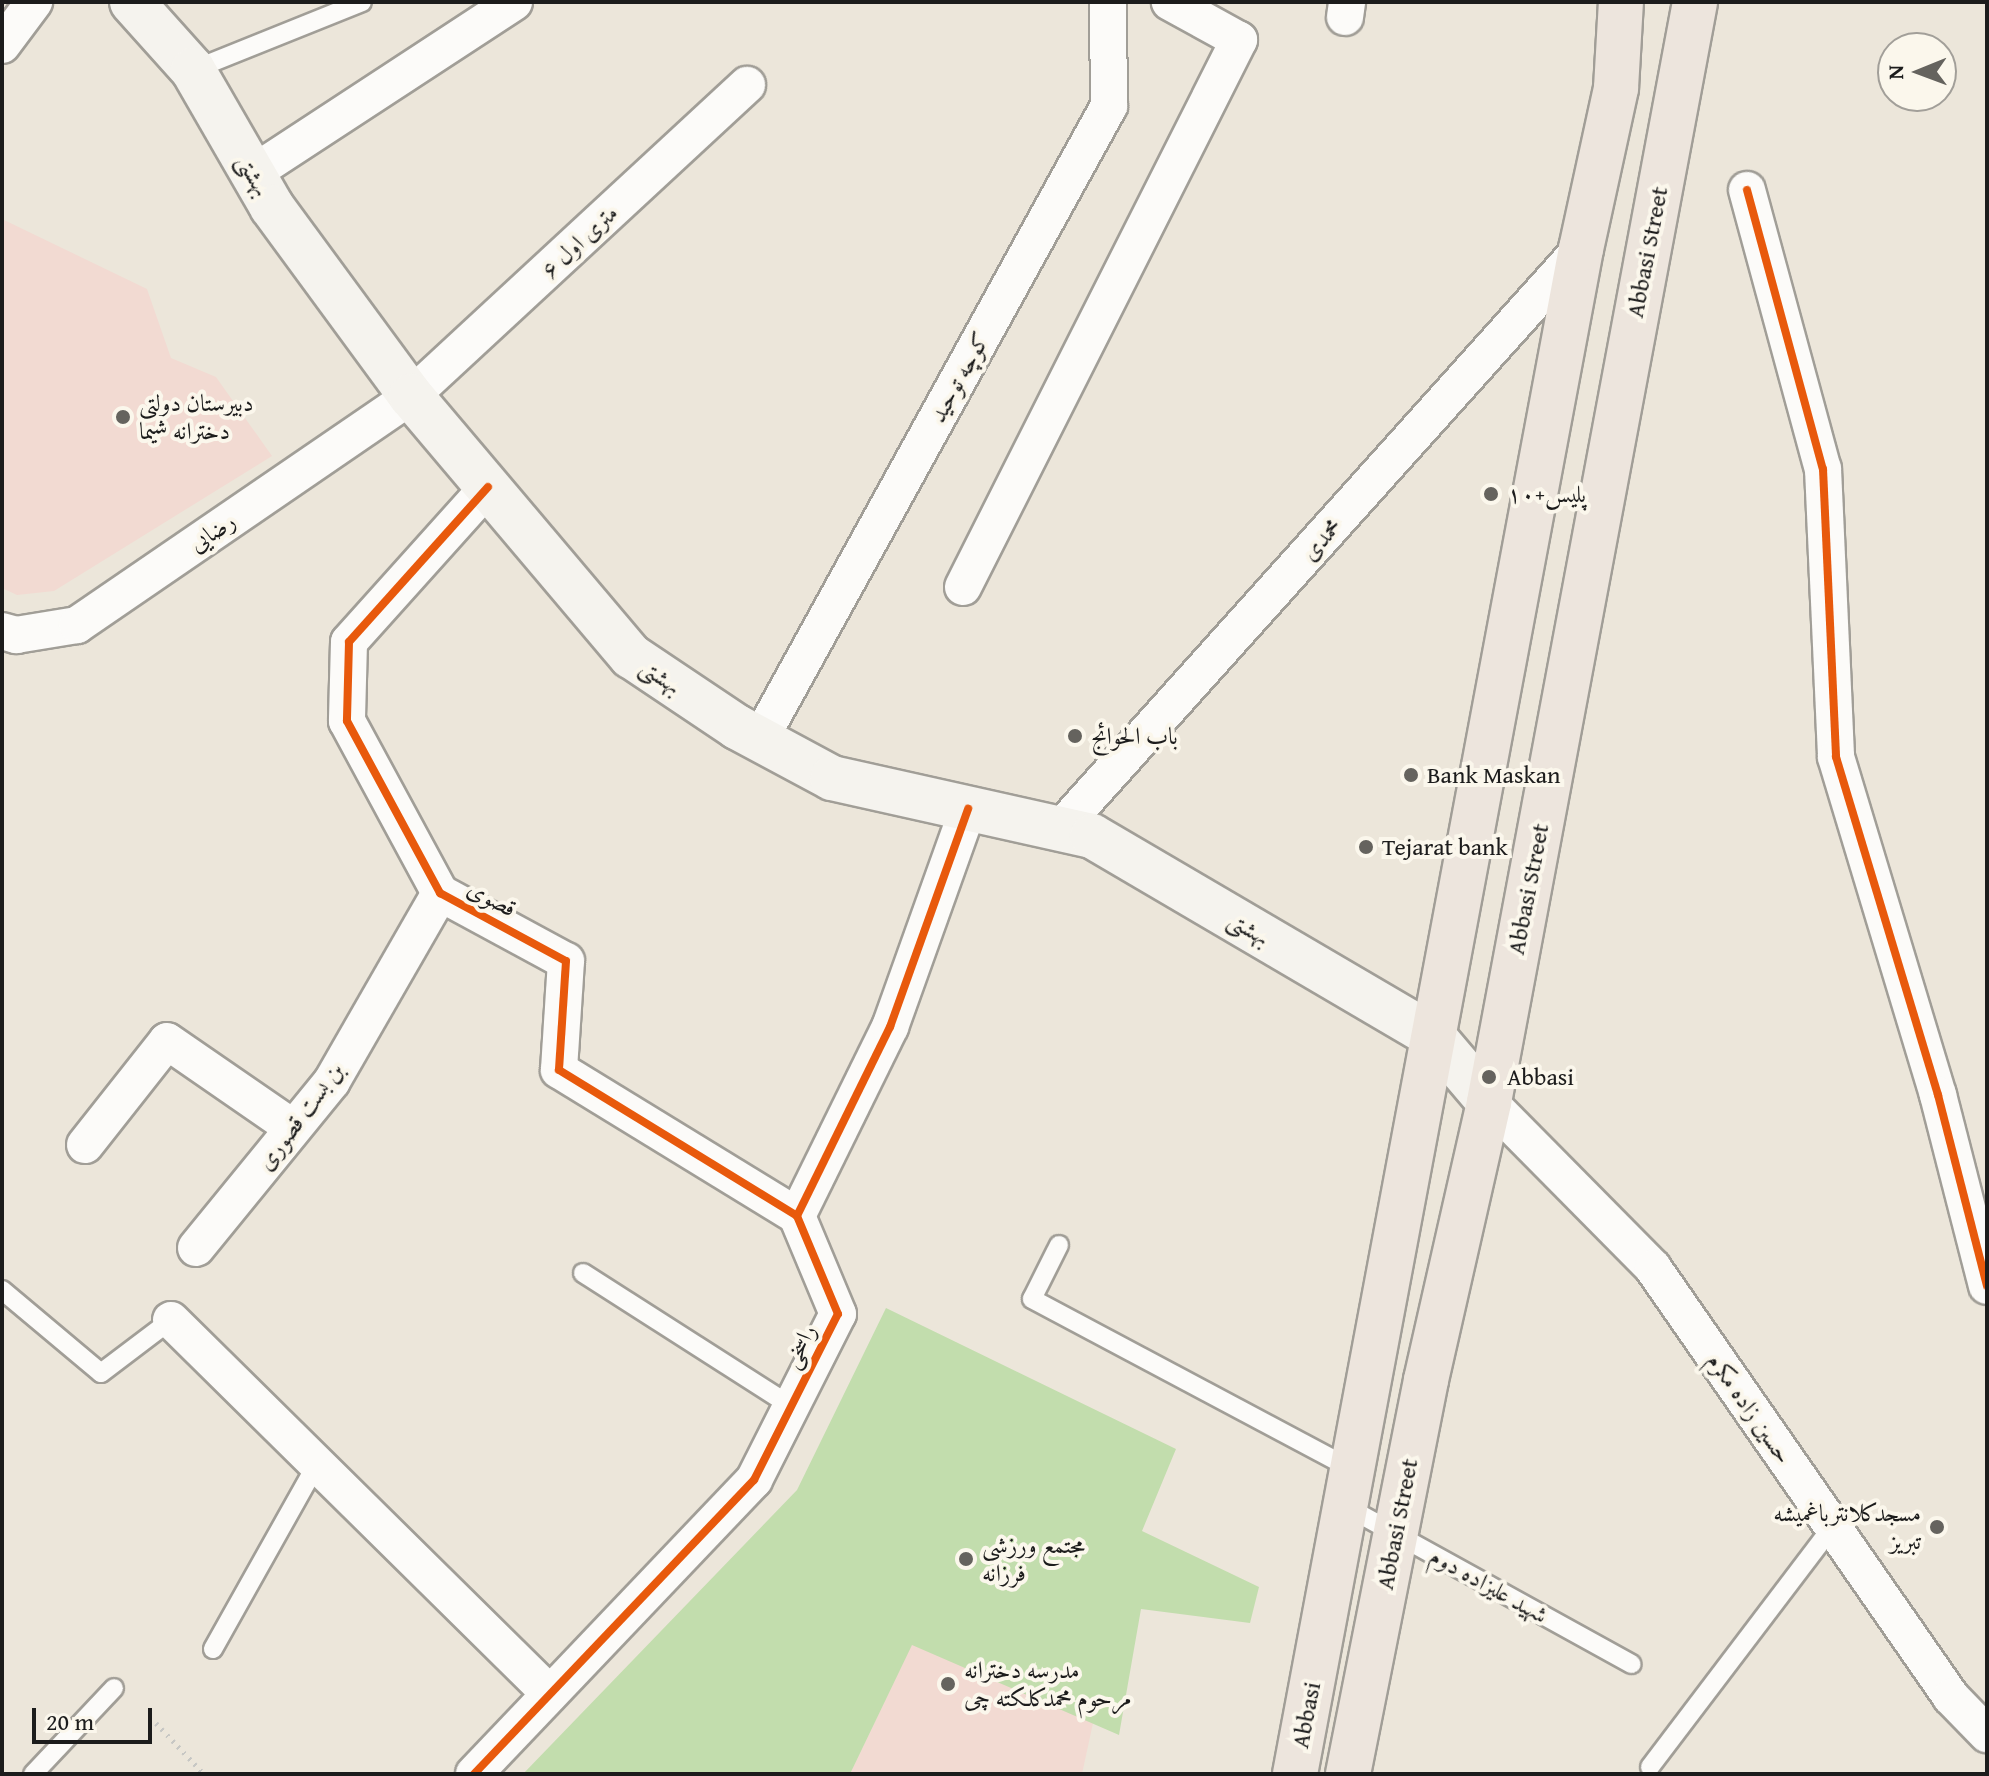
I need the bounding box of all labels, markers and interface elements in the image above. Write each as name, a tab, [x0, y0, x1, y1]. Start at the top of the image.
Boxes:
north arrow	[1877, 32, 1957, 112]
text: N	[1879, 65, 1911, 80]
street label: بهشتی	[231, 149, 277, 201]
street label: Abbasi Street	[1620, 184, 1674, 320]
street label: ۶ متری اول	[535, 198, 623, 284]
street label: کوچه توحید	[922, 327, 996, 427]
place label: دبیرستان دولتی دخترانه شیما	[139, 389, 254, 445]
marker: دبیرستان دولتی دخترانه شیما	[114, 408, 132, 426]
place label: پلیس+۱۰	[1507, 480, 1586, 508]
marker: پلیس+۱۰	[1482, 485, 1500, 503]
street label: رضایی	[183, 506, 241, 558]
street label: محمدی	[1295, 512, 1347, 566]
street label: بهشتی	[635, 652, 687, 700]
place label: باب الحوائج	[1091, 722, 1178, 750]
marker: باب الحوائج	[1066, 727, 1084, 745]
place label: Bank Maskan	[1427, 761, 1560, 789]
marker: Bank Maskan	[1402, 766, 1420, 784]
street label: Abbasi Street	[1501, 821, 1555, 957]
place label: Tejarat bank	[1382, 833, 1508, 861]
marker: Tejarat bank	[1357, 838, 1375, 856]
street label: قصوی	[463, 873, 521, 923]
street label: بهشتی	[1223, 905, 1275, 951]
street label: بن بست قصوری	[250, 1056, 350, 1176]
place label: Abbasi	[1507, 1063, 1574, 1091]
marker: Abbasi	[1478, 1066, 1500, 1088]
street label: راسخی	[776, 1319, 822, 1373]
street label: حسین زاده مکرم	[1701, 1347, 1799, 1469]
street label: Abbasi Street	[1370, 1456, 1424, 1592]
place label: مسجدکلانترباغمیشه تبریز	[1773, 1499, 1921, 1555]
marker: مسجدکلانترباغمیشه تبریز	[1928, 1518, 1946, 1536]
place label: مجتمع ورزشی فرزانه	[982, 1531, 1085, 1587]
street label: شهید علیزاده دوم	[1425, 1541, 1553, 1629]
marker: مجتمع ورزشی فرزانه	[957, 1550, 975, 1568]
place label: مدرسه دخترانه مرحوم محمدکلکته چی	[964, 1656, 1132, 1712]
marker: مدرسه دخترانه مرحوم محمدکلکته چی	[939, 1675, 957, 1693]
street label: Abbasi	[1285, 1679, 1327, 1751]
scale bar	[36, 1692, 156, 1742]
text: 20 m	[46, 1704, 94, 1739]

